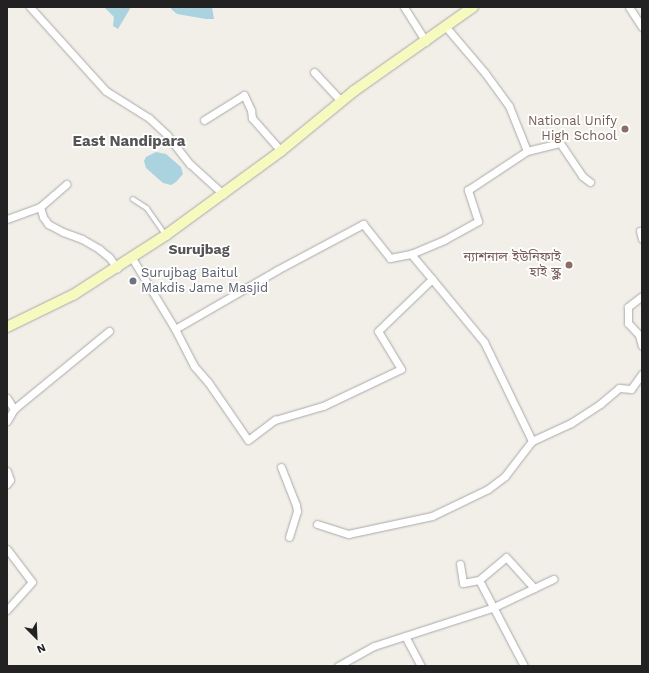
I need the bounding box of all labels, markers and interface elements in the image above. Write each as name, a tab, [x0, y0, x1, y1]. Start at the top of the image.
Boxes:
place label: National Unify High School	[527, 114, 617, 145]
marker: National Unify High School	[620, 124, 630, 134]
district label: East Nandipara	[73, 133, 185, 151]
district label: Surujbag	[168, 241, 230, 257]
place label: ন্যাশনাল ইউনিফাই হাই স্কুল	[463, 250, 561, 281]
marker: ন্যাশনাল ইউনিফাই হাই স্কুল	[564, 260, 574, 270]
place label: Surujbag Baitul Makdis Jame Masjid	[141, 266, 269, 297]
marker: Surujbag Baitul Makdis Jame Masjid	[128, 276, 138, 286]
north arrow	[16, 617, 56, 657]
text: N	[35, 641, 47, 656]

